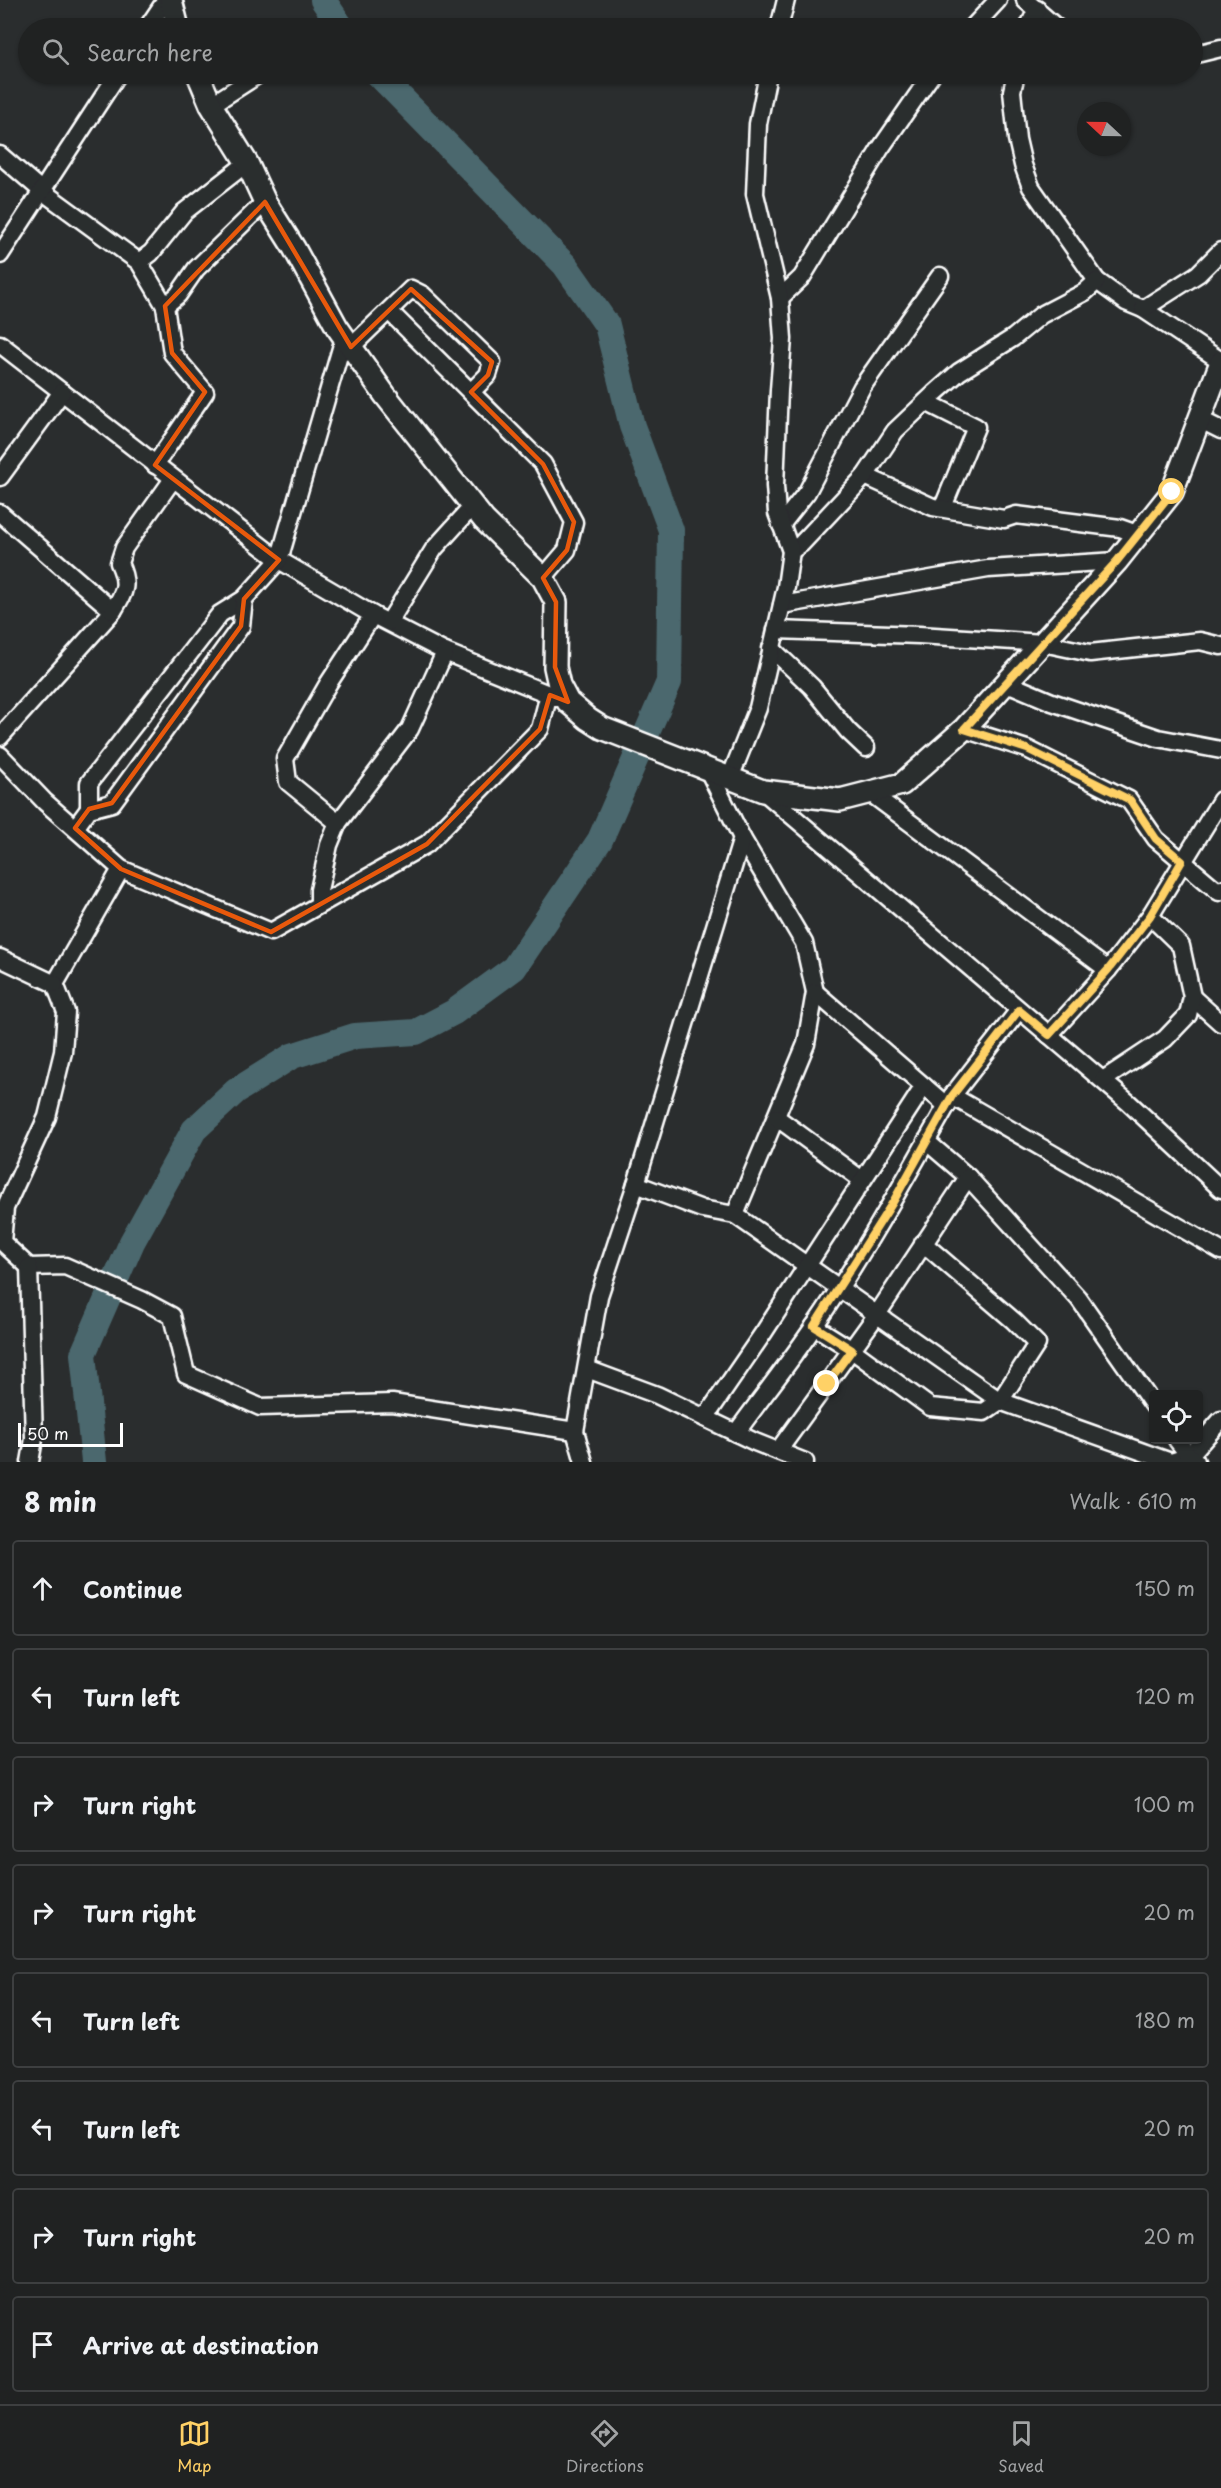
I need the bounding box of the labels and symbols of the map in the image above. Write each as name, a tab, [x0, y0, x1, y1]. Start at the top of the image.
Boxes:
north arrow	[1077, 102, 1131, 156]
route start	[1158, 478, 1184, 504]
route end	[813, 1370, 839, 1396]
scale bar	[18, 1420, 123, 1448]

